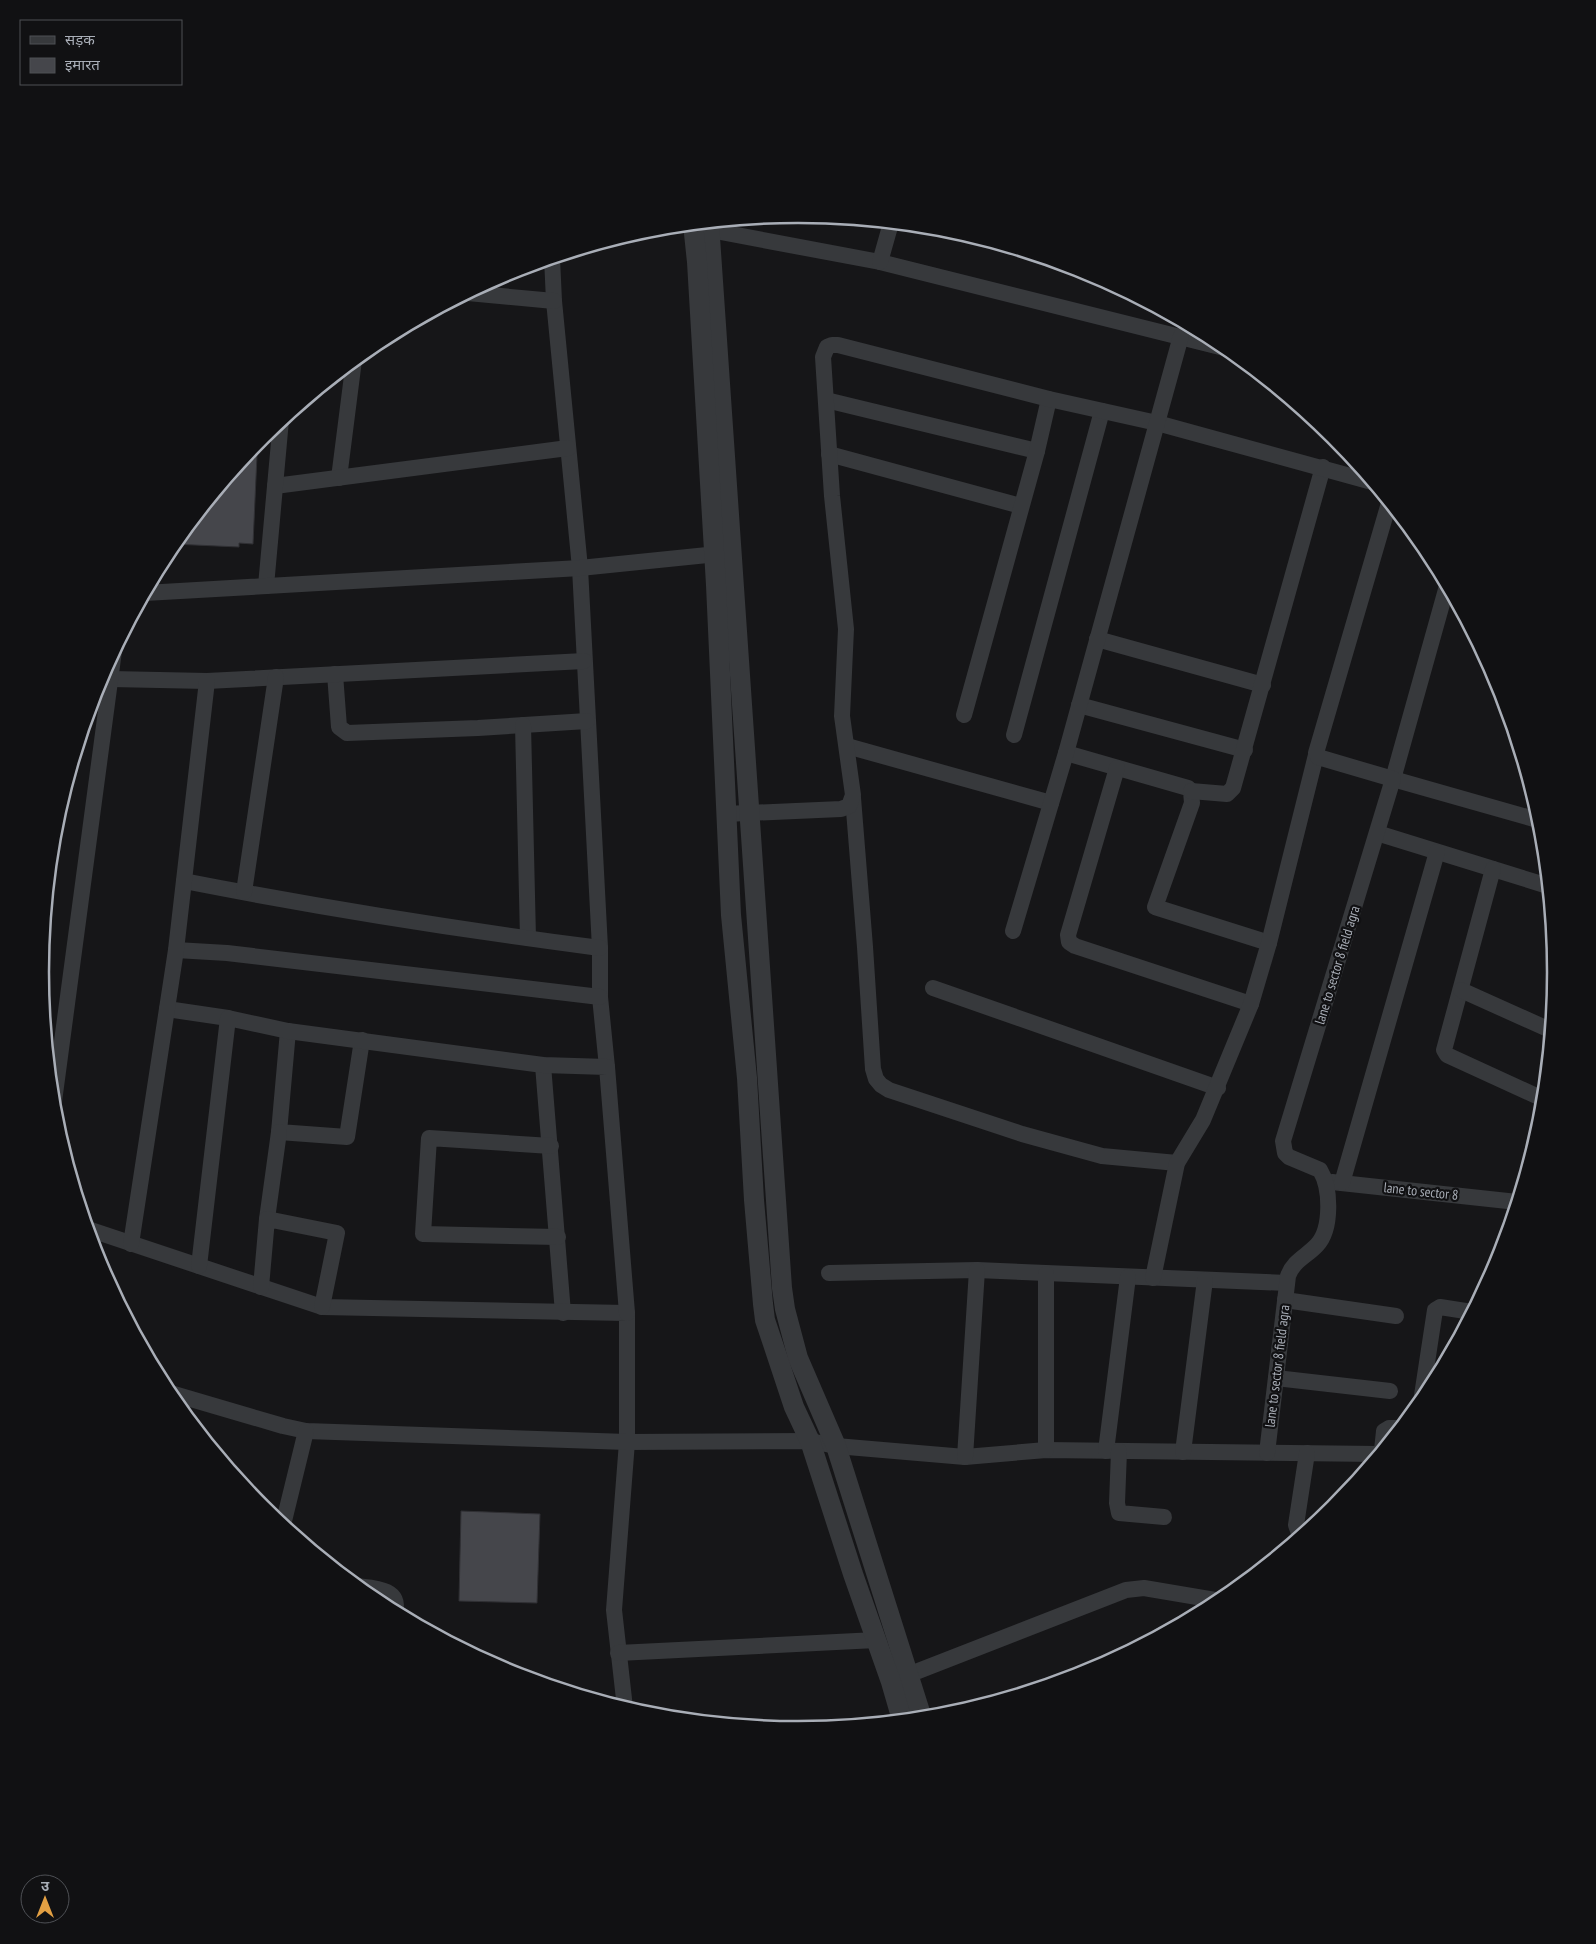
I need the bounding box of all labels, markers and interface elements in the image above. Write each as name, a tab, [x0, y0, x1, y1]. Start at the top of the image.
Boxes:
legend	[20, 20, 182, 85]
text: सड़क	[65, 30, 95, 49]
text: इमारत	[65, 55, 100, 74]
street label: lane to sector 8 field agra	[1310, 904, 1364, 1026]
street label: lane to sector 8	[1383, 1178, 1459, 1204]
street label: lane to sector 8 field agra	[1261, 1304, 1293, 1428]
north arrow	[20, 1874, 70, 1924]
text: उ	[41, 1877, 50, 1895]

